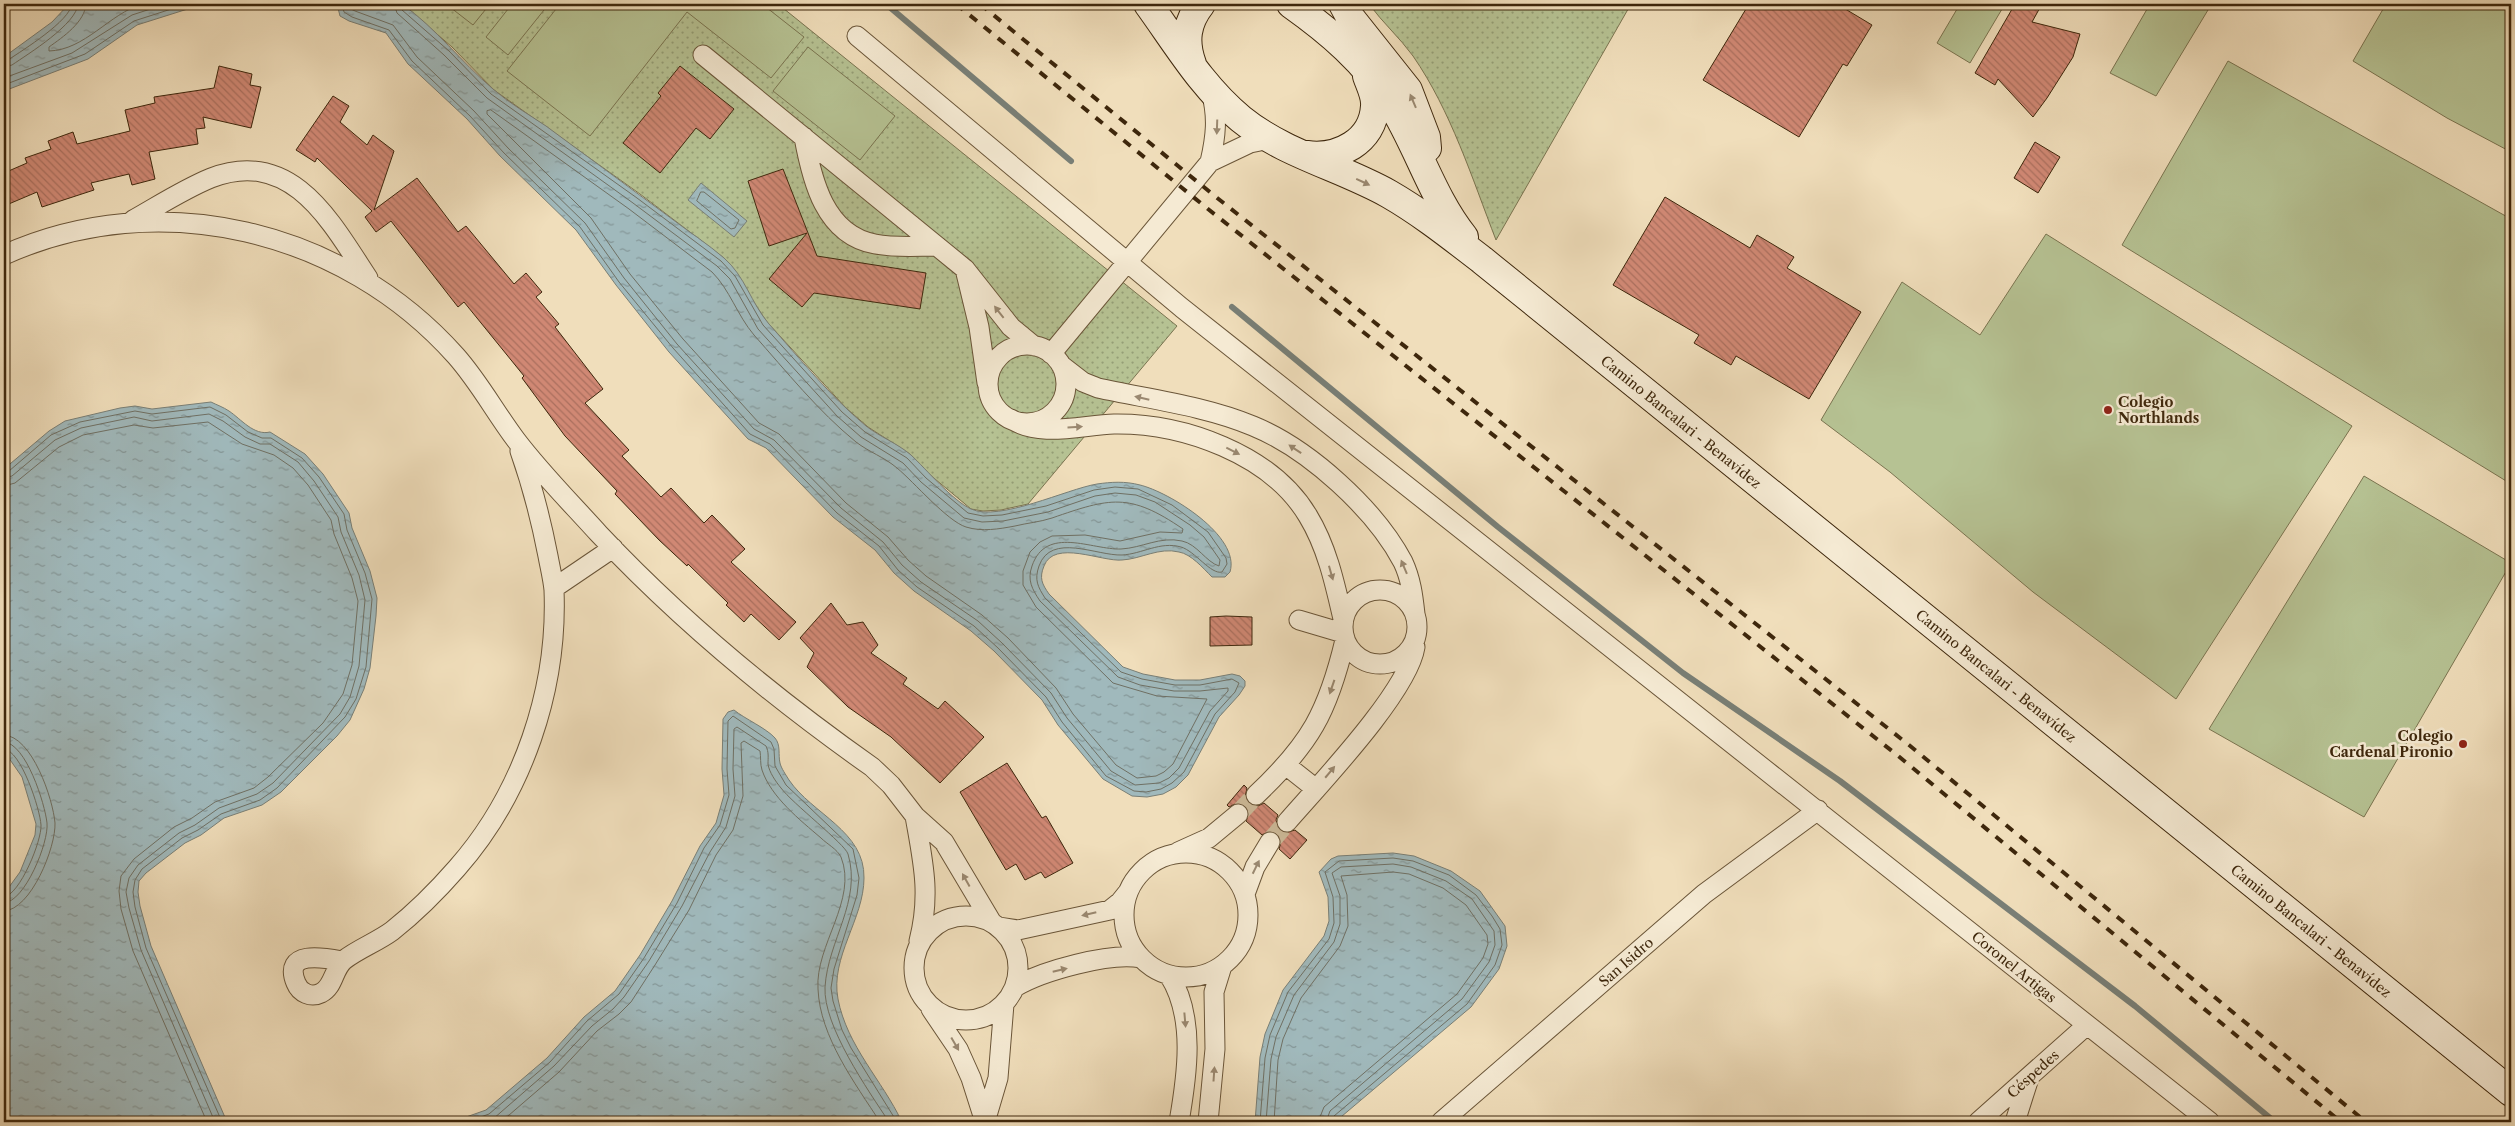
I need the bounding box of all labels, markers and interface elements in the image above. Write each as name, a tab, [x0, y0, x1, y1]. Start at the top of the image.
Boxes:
one-way arrow	[1409, 94, 1417, 108]
one-way arrow	[1212, 119, 1220, 135]
one-way arrow	[1356, 178, 1370, 186]
one-way arrow	[994, 306, 1005, 319]
street label: Camino Bancalari - Benavídez	[1597, 352, 1765, 492]
place label: Colegio Northlands	[2118, 393, 2199, 427]
one-way arrow	[1135, 394, 1150, 402]
marker: Colegio Northlands	[2102, 404, 2114, 416]
one-way arrow	[1067, 422, 1083, 430]
one-way arrow	[1288, 445, 1302, 454]
one-way arrow	[1225, 447, 1240, 455]
one-way arrow	[1400, 560, 1408, 574]
one-way arrow	[1328, 566, 1336, 581]
street label: Camino Bancalari - Benavídez	[1912, 606, 2080, 746]
one-way arrow	[1328, 680, 1336, 695]
place label: Colegio Cardenal Pironio	[2329, 727, 2453, 761]
marker: Colegio Cardenal Pironio	[2457, 738, 2469, 750]
one-way arrow	[1325, 766, 1336, 779]
one-way arrow	[1252, 860, 1260, 874]
street label: Camino Bancalari - Benavídez	[2227, 861, 2395, 1001]
one-way arrow	[962, 872, 970, 887]
one-way arrow	[1081, 911, 1096, 919]
street label: Coronel Artigas	[1968, 927, 2060, 1007]
street label: San Isidro	[1595, 933, 1657, 991]
one-way arrow	[1053, 966, 1068, 974]
one-way arrow	[1181, 1013, 1189, 1029]
one-way arrow	[951, 1037, 959, 1051]
street label: Céspedes	[2003, 1046, 2063, 1102]
one-way arrow	[1210, 1066, 1218, 1082]

